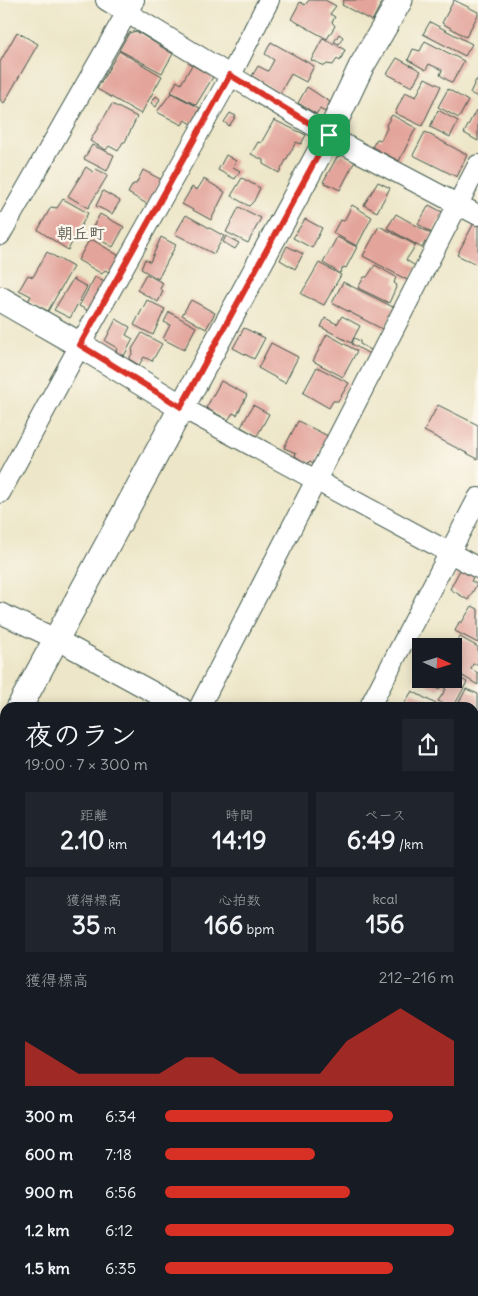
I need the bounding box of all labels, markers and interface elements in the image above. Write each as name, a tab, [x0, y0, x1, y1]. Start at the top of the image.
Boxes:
pin	[308, 114, 350, 156]
icon: arrive	[315, 121, 343, 149]
district label: 朝丘町	[57, 223, 105, 243]
north arrow	[412, 638, 462, 688]
map controls	[412, 638, 462, 688]
text: 夜のラン	[25, 717, 137, 753]
button: share	[402, 719, 454, 771]
text: 19:00 · 7 × 300 m	[25, 754, 148, 774]
text: 距離	[80, 806, 108, 824]
text: 時間	[225, 806, 253, 824]
text: ペース	[365, 806, 406, 824]
text: 2.10	[60, 824, 105, 856]
text: 14:19	[212, 824, 267, 856]
text: 6:49	[347, 824, 396, 856]
text: km	[105, 835, 127, 853]
text: /km	[396, 835, 424, 853]
text: kcal	[373, 890, 398, 908]
text: 獲得標高	[66, 891, 122, 909]
text: 心拍数	[218, 891, 260, 909]
text: 156	[366, 908, 405, 940]
text: 35	[72, 909, 100, 941]
text: 166	[204, 909, 243, 941]
text: m	[100, 920, 116, 938]
text: bpm	[243, 920, 275, 938]
text: 212–216 m	[379, 967, 454, 987]
text: 獲得標高	[25, 970, 89, 990]
text: 300 m	[25, 1106, 73, 1126]
text: 6:34	[105, 1106, 136, 1126]
text: 600 m	[25, 1144, 73, 1164]
text: 7:18	[105, 1144, 132, 1164]
text: 900 m	[25, 1182, 73, 1202]
text: 6:56	[105, 1182, 136, 1202]
text: 1.2 km	[25, 1220, 69, 1240]
text: 6:12	[105, 1220, 133, 1240]
text: 1.5 km	[25, 1258, 70, 1278]
text: 6:35	[105, 1258, 136, 1278]

